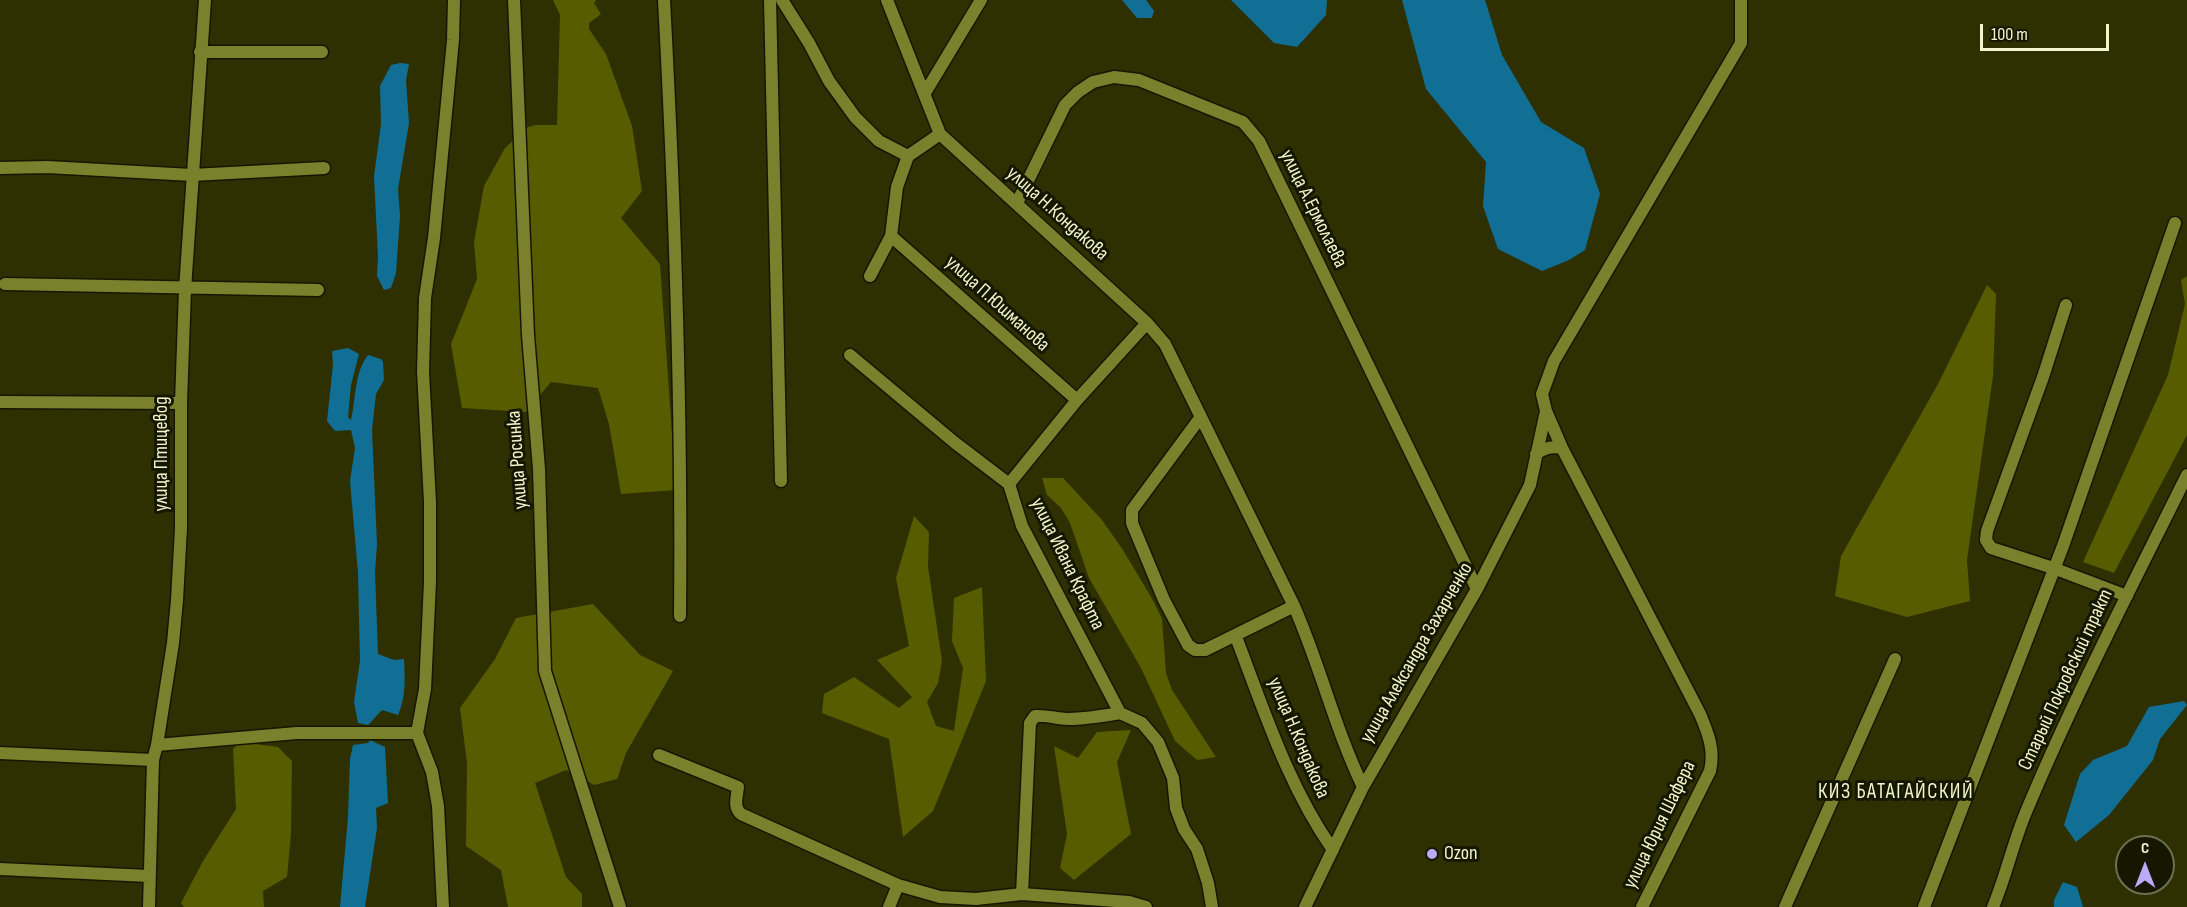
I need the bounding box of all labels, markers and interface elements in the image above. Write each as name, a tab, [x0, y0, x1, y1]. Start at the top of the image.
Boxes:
scale bar	[1983, 12, 2112, 50]
text: 100 m	[1991, 24, 2028, 45]
street label: улица А.Ермолаева	[1274, 146, 1352, 272]
street label: улица Н.Кондакова	[1001, 162, 1113, 266]
street label: улица П.Юшманова	[940, 251, 1054, 357]
street label: улица Птицевод	[150, 397, 174, 511]
street label: улица Росинка	[503, 410, 533, 510]
street label: улица Ивана Крафта	[1025, 494, 1109, 634]
street label: улица Александра Захарченко	[1355, 558, 1479, 748]
street label: Старый Покровский тракт	[2014, 586, 2118, 774]
street label: улица Н.Кондакова	[1262, 674, 1334, 802]
street label: улица Юрия Шафера	[1619, 757, 1701, 893]
district label: КИЗ БАТАГАЙСКИЙ	[1818, 780, 1974, 806]
north arrow	[2115, 835, 2175, 895]
text: С	[2141, 839, 2149, 858]
place label: Ozon	[1444, 842, 1478, 866]
marker: Ozon	[1425, 847, 1439, 861]

